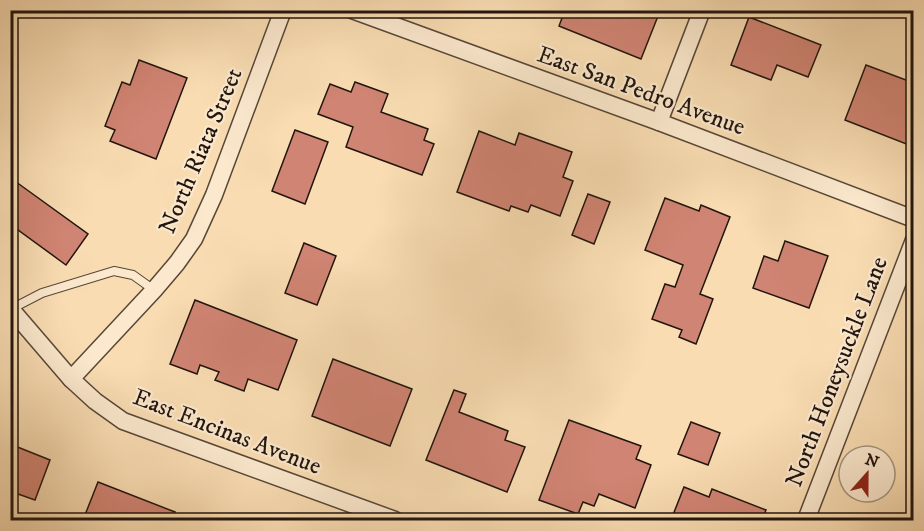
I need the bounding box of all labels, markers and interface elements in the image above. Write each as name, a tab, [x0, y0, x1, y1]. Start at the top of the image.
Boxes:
street label: East San Pedro Avenue	[533, 39, 749, 143]
street label: North Riata Street	[153, 63, 250, 238]
street label: North Honeysuckle Lane	[780, 253, 894, 491]
street label: East Encinas Avenue	[129, 382, 325, 482]
north arrow	[837, 444, 897, 504]

